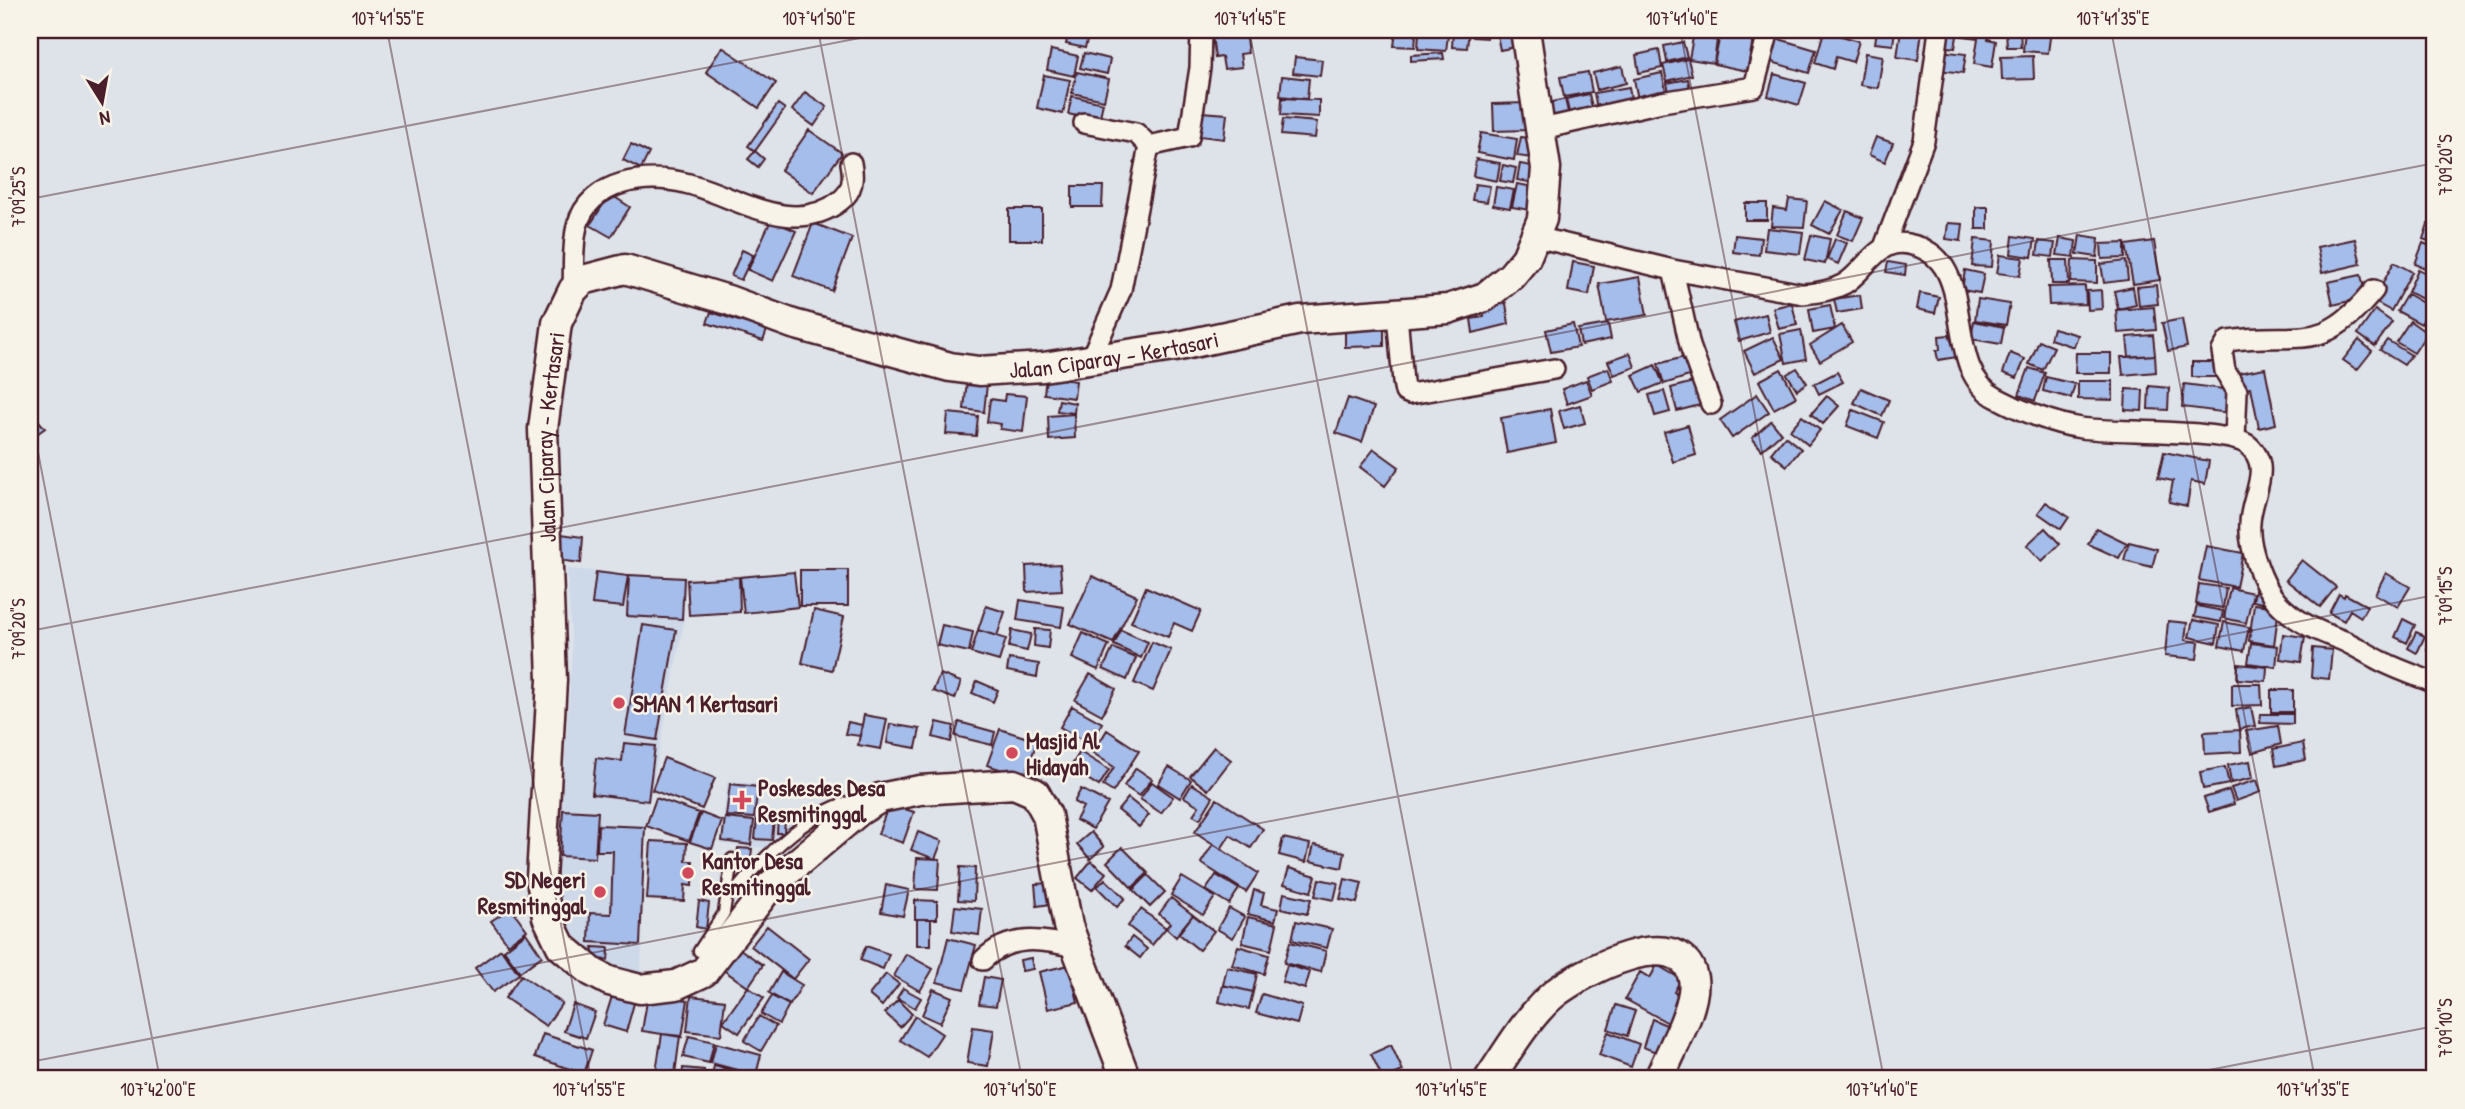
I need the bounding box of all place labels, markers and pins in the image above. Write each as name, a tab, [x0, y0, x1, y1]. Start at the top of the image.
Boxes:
place label: SMAN 1 Kertasari	[633, 688, 778, 719]
marker: SMAN 1 Kertasari	[611, 695, 627, 711]
place label: Masjid Al Hidayah	[1026, 725, 1101, 783]
marker: Masjid Al Hidayah	[1004, 745, 1020, 761]
place label: Poskesdes Desa Resmitinggal	[758, 772, 885, 830]
marker: Poskesdes Desa Resmitinggal	[732, 790, 752, 810]
place label: Kantor Desa Resmitinggal	[702, 845, 811, 903]
place label: SD Negeri Resmitinggal	[478, 864, 587, 922]
marker: Kantor Desa Resmitinggal	[680, 865, 696, 881]
marker: SD Negeri Resmitinggal	[592, 884, 608, 900]

